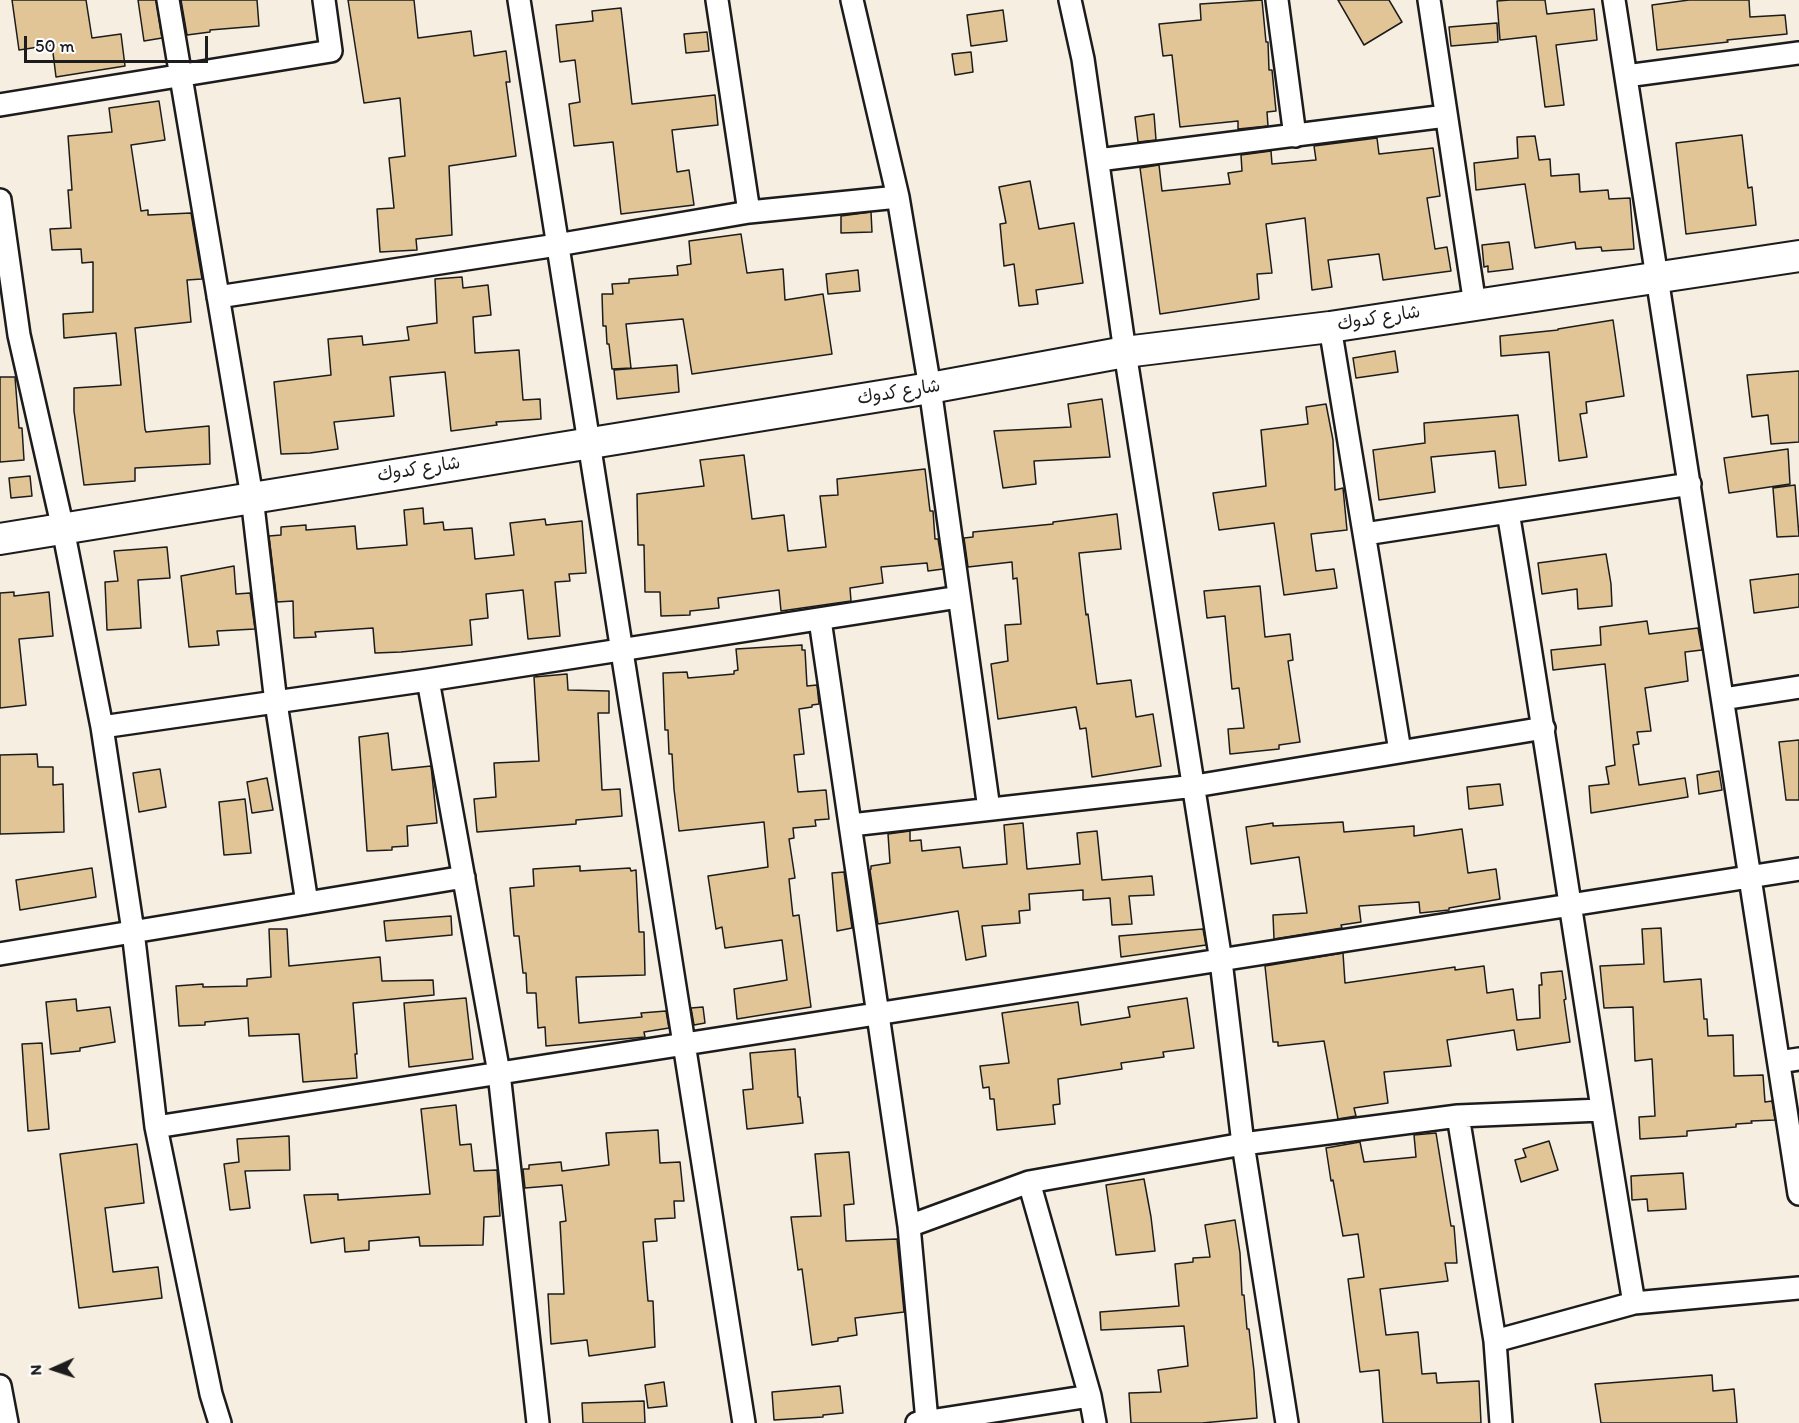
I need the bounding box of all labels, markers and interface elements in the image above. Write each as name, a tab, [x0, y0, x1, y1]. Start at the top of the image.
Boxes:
scale bar	[27, 24, 212, 62]
text: 50 m	[35, 35, 75, 57]
street label: شارع كدوك	[1336, 302, 1422, 336]
street label: شارع كدوك	[856, 376, 942, 410]
street label: شارع كدوك	[376, 453, 462, 487]
north arrow	[24, 1339, 84, 1399]
text: N	[26, 1364, 45, 1376]

